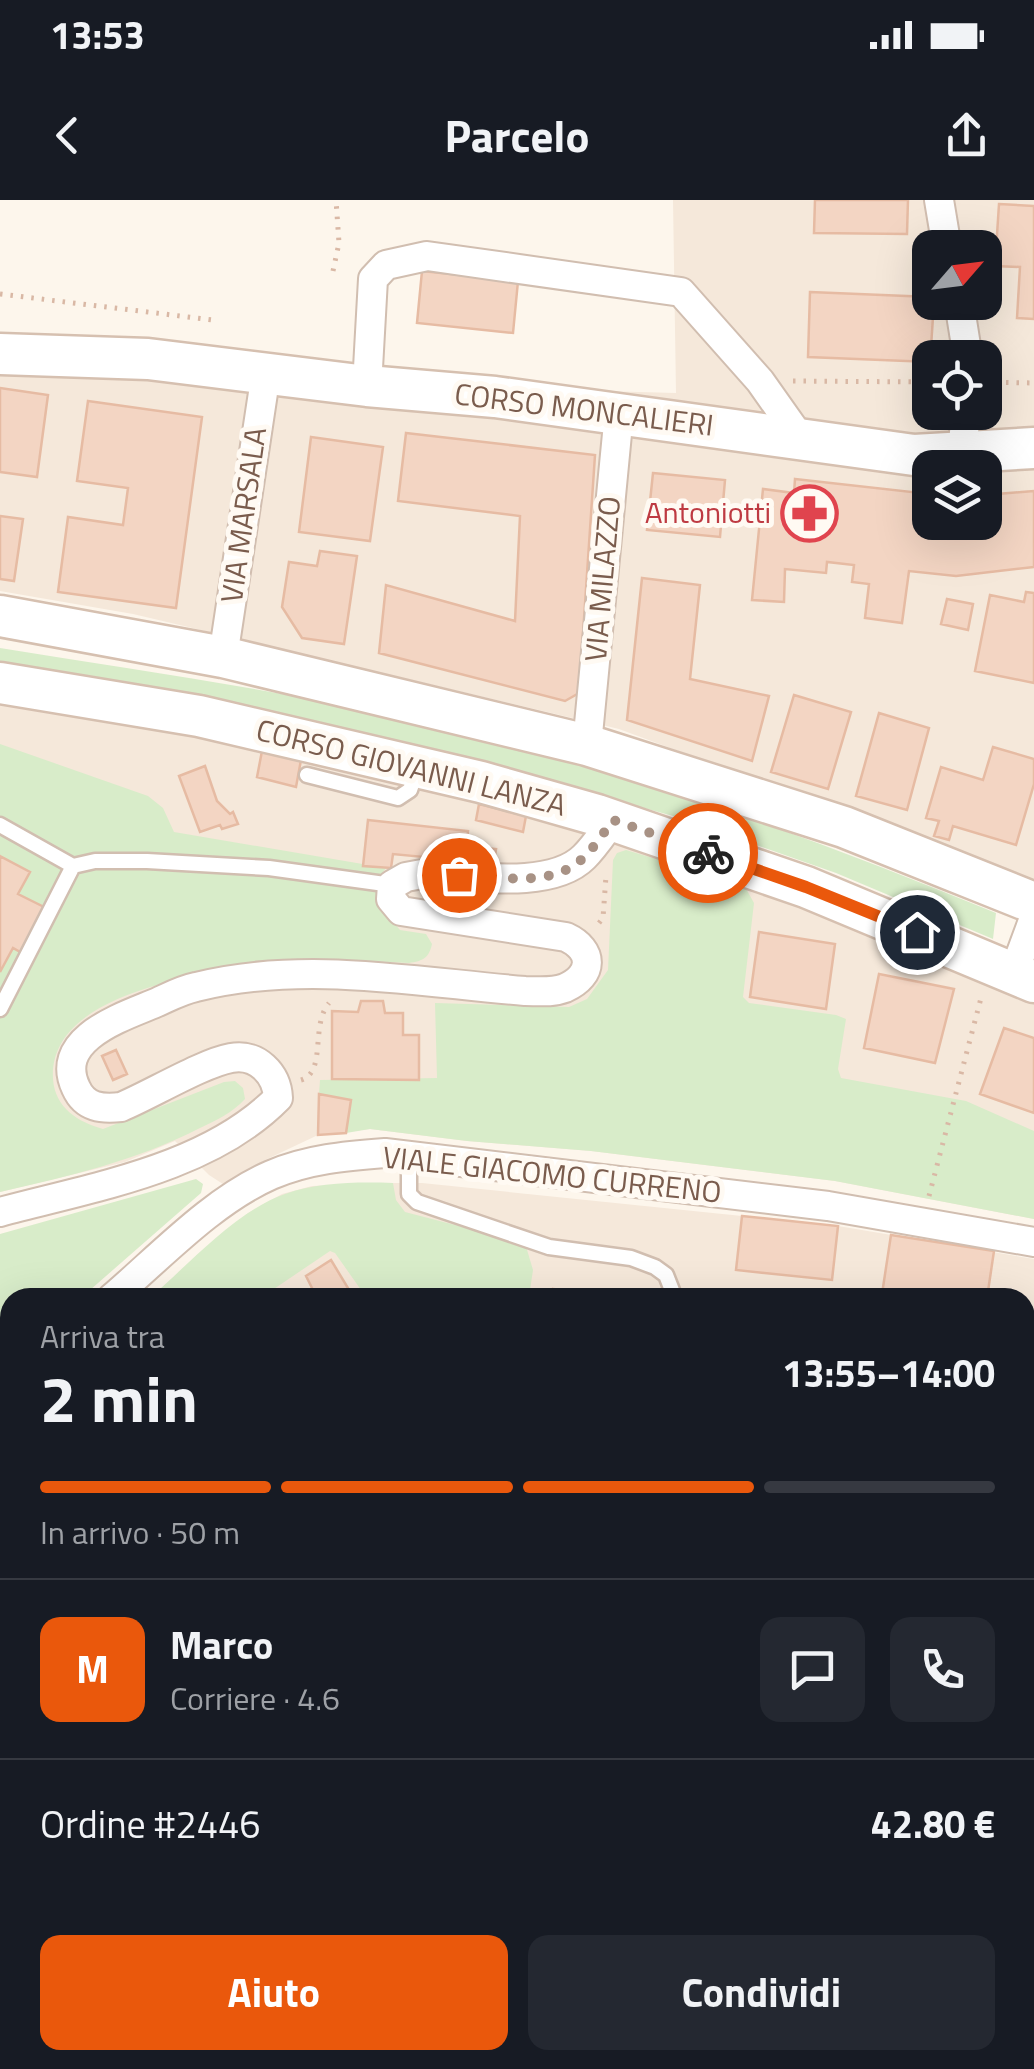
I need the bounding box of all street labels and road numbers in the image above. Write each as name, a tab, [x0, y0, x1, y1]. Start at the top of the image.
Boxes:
street label: CORSO MONCALIERI	[452, 370, 716, 448]
street label: VIA MARSALA	[208, 424, 278, 606]
street label: VIA MILAZZO	[572, 494, 632, 664]
street label: CORSO GIOVANNI LANZA	[252, 706, 571, 828]
street label: VIALE GIACOMO CURRENO	[380, 1133, 724, 1215]

